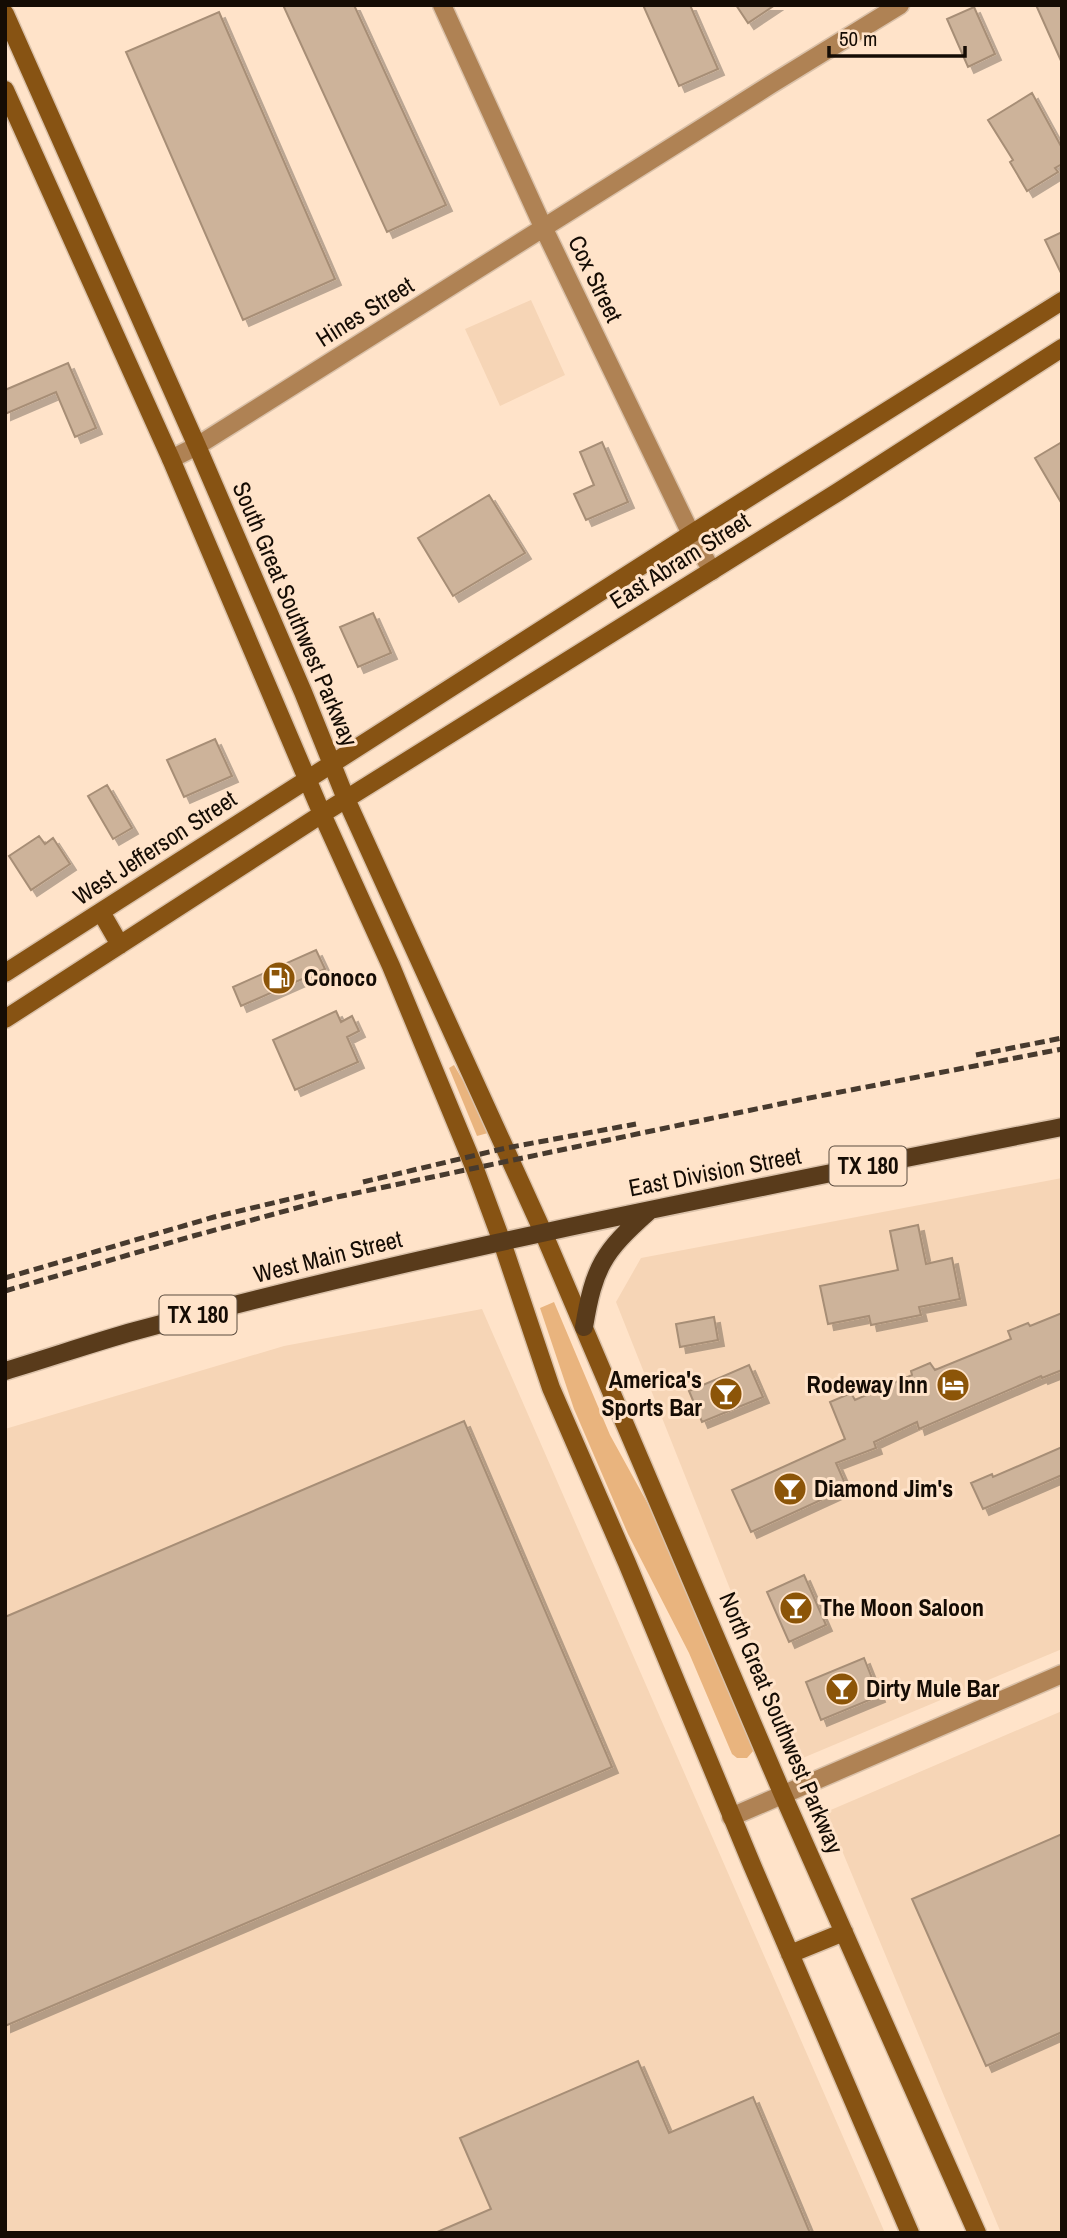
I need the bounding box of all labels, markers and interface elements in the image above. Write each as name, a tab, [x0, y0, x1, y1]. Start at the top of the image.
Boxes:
scale bar	[829, 14, 965, 58]
text: 50 m	[839, 24, 877, 53]
street label: Cox Street	[561, 230, 631, 328]
street label: Hines Street	[310, 268, 420, 354]
street label: South Great Southwest Parkway	[226, 476, 366, 751]
street label: East Abram Street	[603, 504, 756, 616]
street label: West Jefferson Street	[67, 782, 243, 912]
fuel station icon: Conoco	[260, 959, 298, 997]
place label: Conoco	[304, 961, 377, 993]
street label: East Division Street	[626, 1139, 804, 1203]
road number: TX 180	[830, 1147, 906, 1186]
street label: West Main Street	[250, 1222, 406, 1290]
road number: TX 180	[160, 1296, 236, 1334]
place label: America's Sports Bar	[601, 1363, 702, 1423]
hotel icon: Rodeway Inn	[934, 1366, 972, 1404]
place label: Rodeway Inn	[807, 1368, 928, 1400]
bar icon: America's Sports Bar	[707, 1375, 745, 1413]
bar icon: Diamond Jim's	[771, 1470, 809, 1508]
place label: Diamond Jim's	[814, 1472, 953, 1504]
street label: North Great Southwest Parkway	[712, 1587, 852, 1858]
bar icon: The Moon Saloon	[777, 1589, 815, 1627]
place label: The Moon Saloon	[820, 1591, 984, 1623]
bar icon: Dirty Mule Bar	[823, 1670, 861, 1708]
place label: Dirty Mule Bar	[866, 1672, 1000, 1704]

